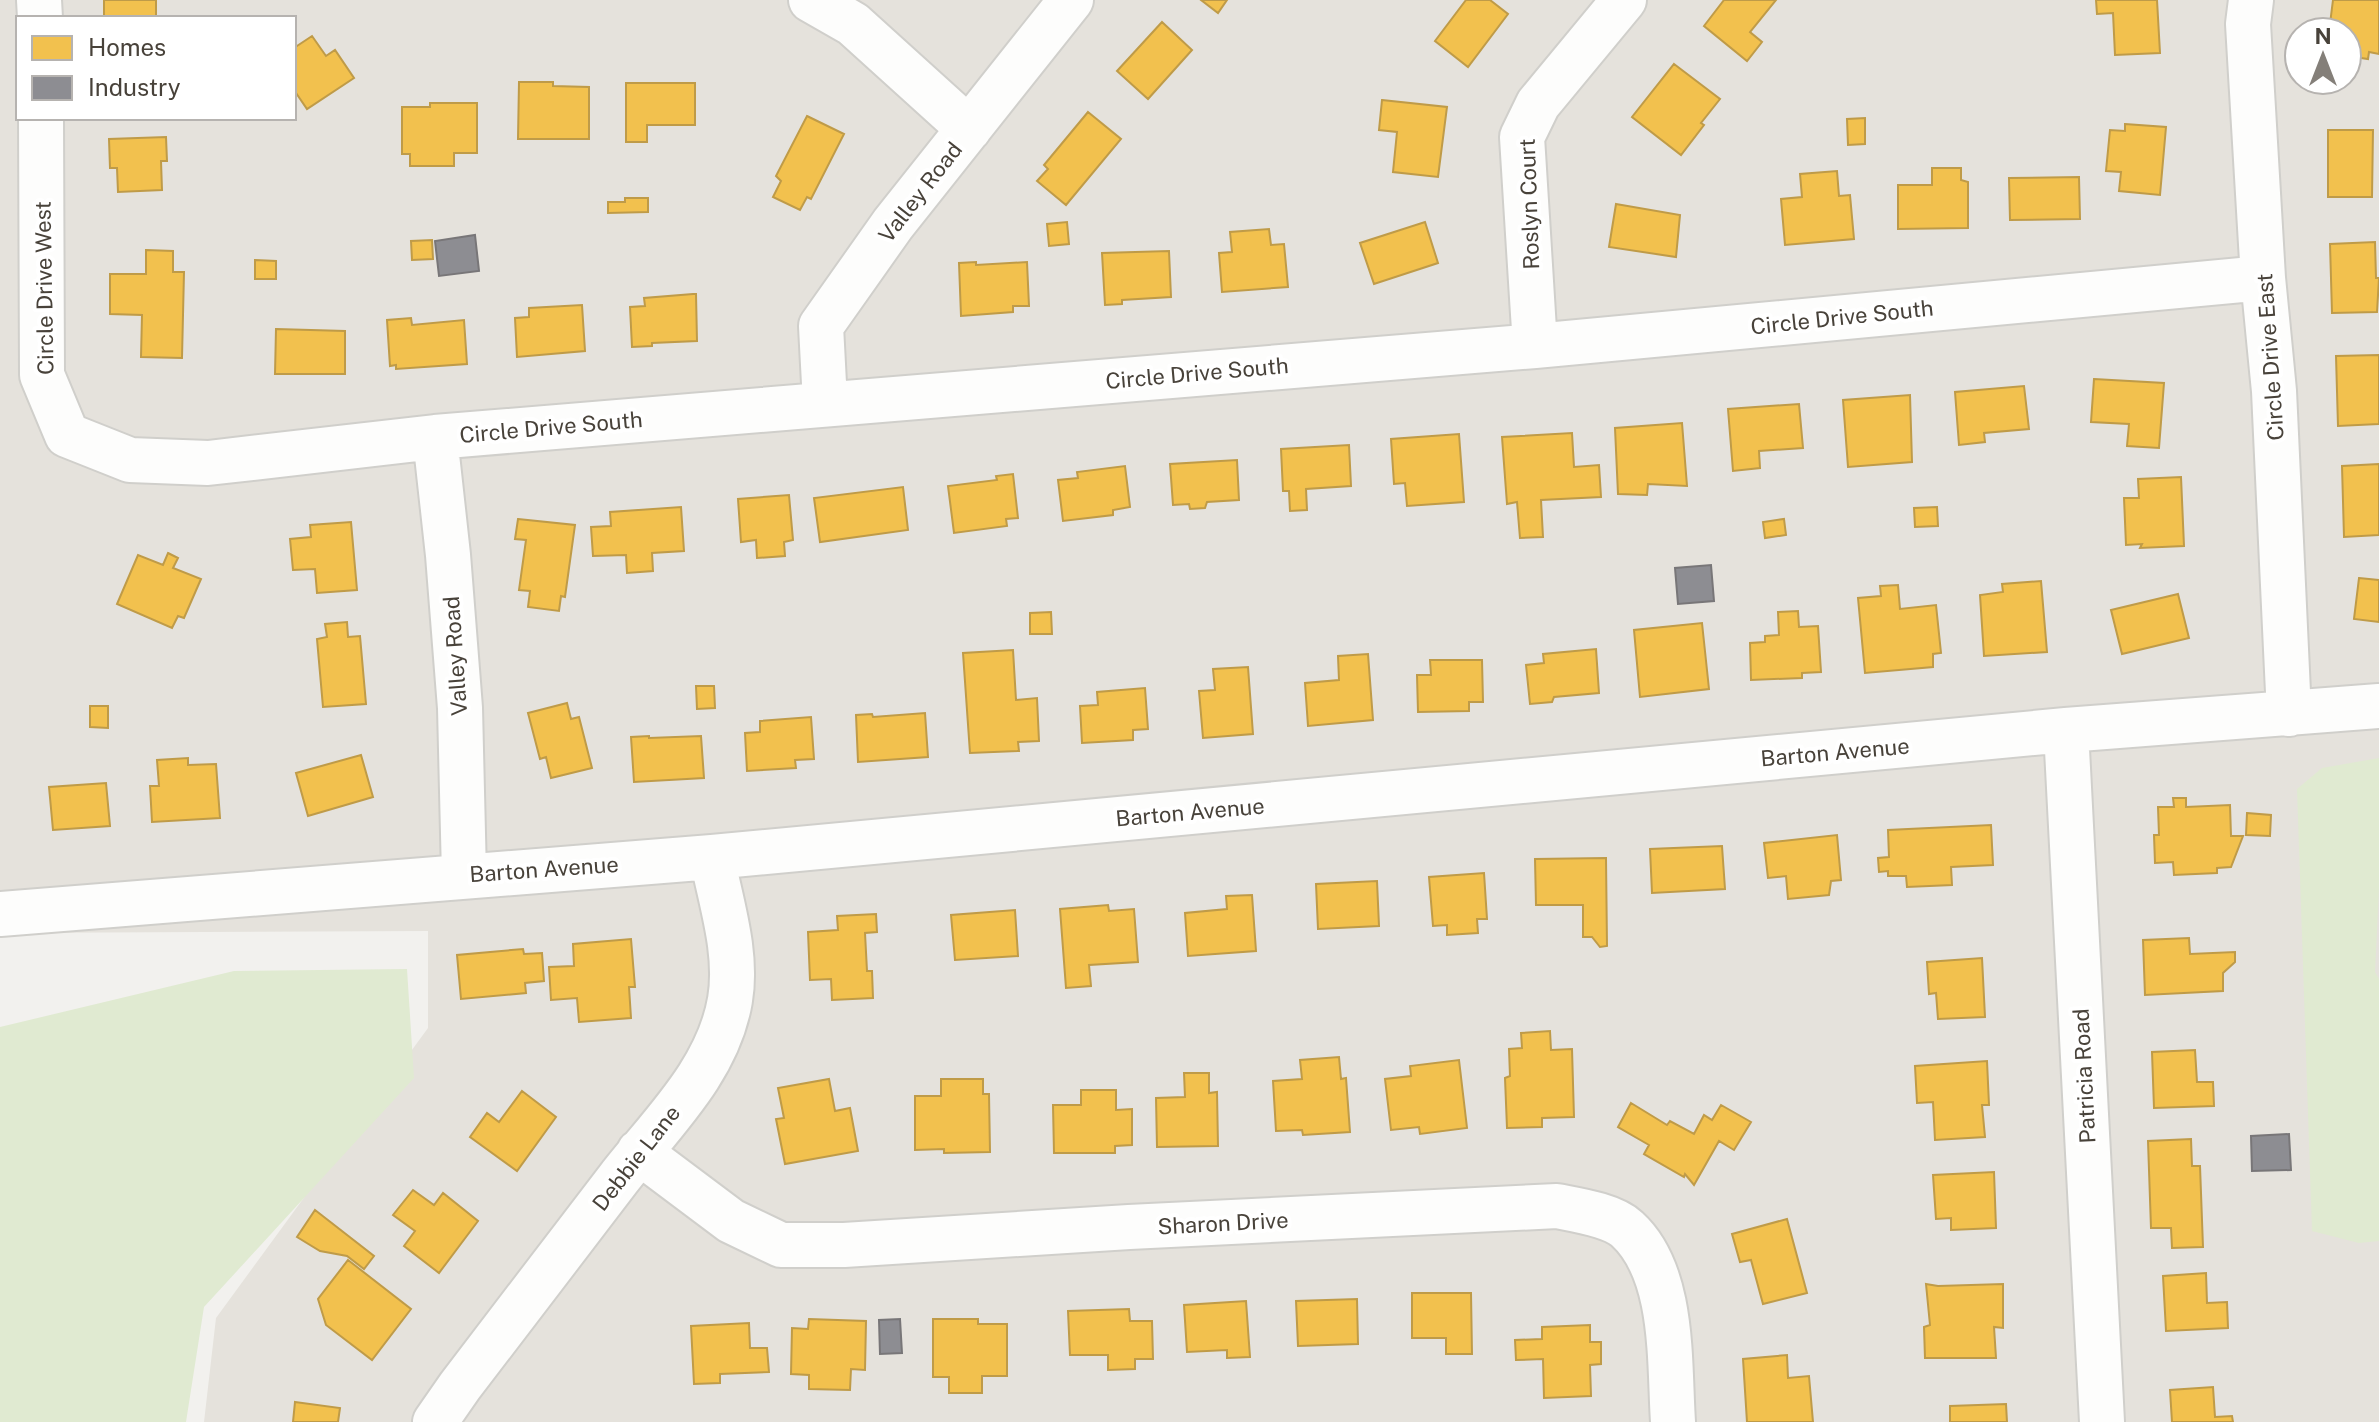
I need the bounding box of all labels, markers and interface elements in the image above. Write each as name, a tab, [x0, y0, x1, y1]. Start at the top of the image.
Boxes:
legend	[16, 16, 296, 120]
north arrow	[2283, 16, 2363, 96]
text: N	[2314, 23, 2332, 49]
text: Homes	[88, 33, 166, 61]
text: Industry	[88, 73, 181, 101]
street label: Valley Road	[873, 137, 967, 247]
street label: Roslyn Court	[1514, 138, 1544, 270]
street label: Circle Drive West	[29, 201, 59, 375]
street label: Circle Drive East	[2251, 272, 2289, 442]
street label: Circle Drive South	[1749, 294, 1935, 340]
street label: Circle Drive South	[1104, 352, 1290, 394]
street label: Circle Drive South	[458, 406, 644, 448]
street label: Valley Road	[438, 595, 472, 717]
street label: Barton Avenue	[1759, 733, 1911, 771]
street label: Barton Avenue	[1114, 793, 1266, 831]
street label: Barton Avenue	[469, 851, 619, 887]
street label: Patricia Road	[2067, 1008, 2101, 1144]
street label: Debbie Lane	[587, 1100, 685, 1216]
street label: Sharon Drive	[1157, 1207, 1289, 1239]

